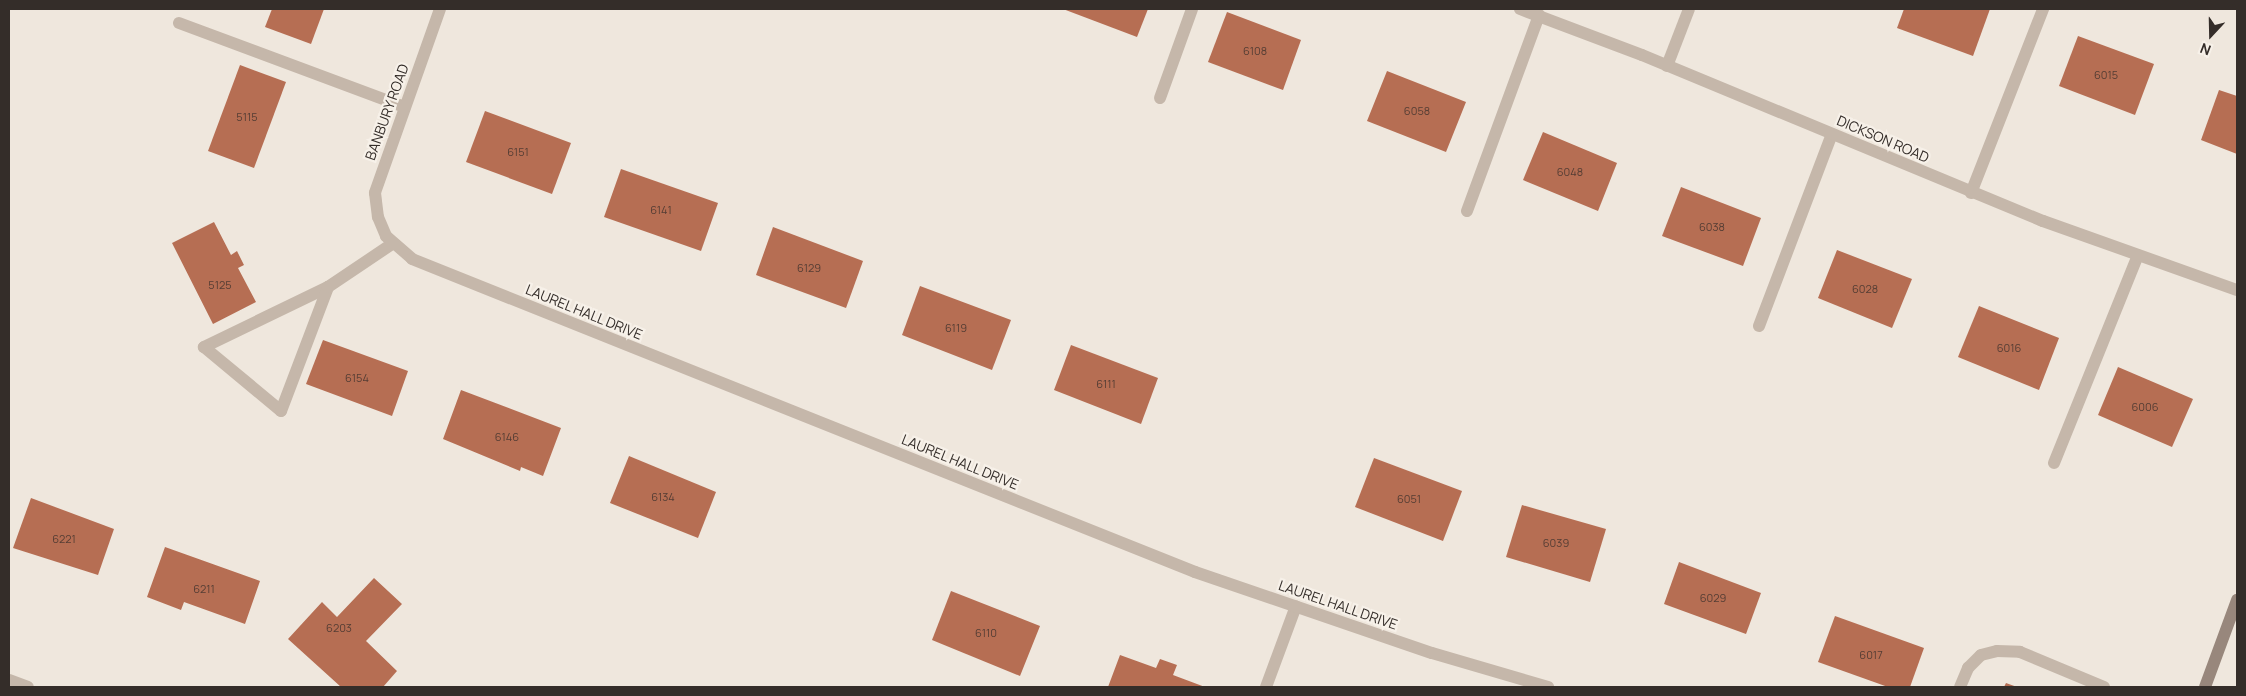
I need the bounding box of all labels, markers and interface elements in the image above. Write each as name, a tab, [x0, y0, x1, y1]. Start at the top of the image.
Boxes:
north arrow	[2186, 10, 2236, 60]
text: N	[2197, 39, 2214, 60]
house number: 6108	[1243, 44, 1267, 58]
street label: BANBURY ROAD	[362, 61, 412, 163]
house number: 6015	[2094, 68, 2118, 82]
house number: 6058	[1404, 104, 1430, 118]
house number: 5115	[236, 110, 258, 124]
street label: DICKSON ROAD	[1834, 112, 1932, 166]
house number: 6151	[507, 145, 529, 159]
house number: 6048	[1557, 165, 1583, 179]
house number: 6141	[650, 203, 672, 217]
house number: 6038	[1699, 220, 1725, 234]
house number: 6129	[797, 261, 821, 275]
house number: 5125	[208, 278, 232, 292]
street label: LAUREL HALL DRIVE	[523, 281, 645, 343]
house number: 6028	[1852, 282, 1878, 296]
house number: 6119	[945, 321, 967, 335]
house number: 6016	[1997, 341, 2021, 355]
house number: 6154	[345, 371, 369, 385]
house number: 6111	[1096, 377, 1116, 391]
house number: 6006	[2131, 400, 2159, 414]
house number: 6146	[495, 430, 519, 444]
street label: LAUREL HALL DRIVE	[899, 431, 1021, 493]
house number: 6134	[651, 490, 675, 504]
house number: 6051	[1397, 492, 1421, 506]
house number: 6221	[52, 532, 76, 546]
house number: 6039	[1543, 536, 1569, 550]
street label: LAUREL HALL DRIVE	[1276, 577, 1400, 633]
house number: 6211	[193, 582, 215, 596]
house number: 6029	[1700, 591, 1726, 605]
house number: 6203	[326, 621, 352, 635]
house number: 6110	[975, 626, 997, 640]
house number: 6017	[1859, 648, 1883, 662]

